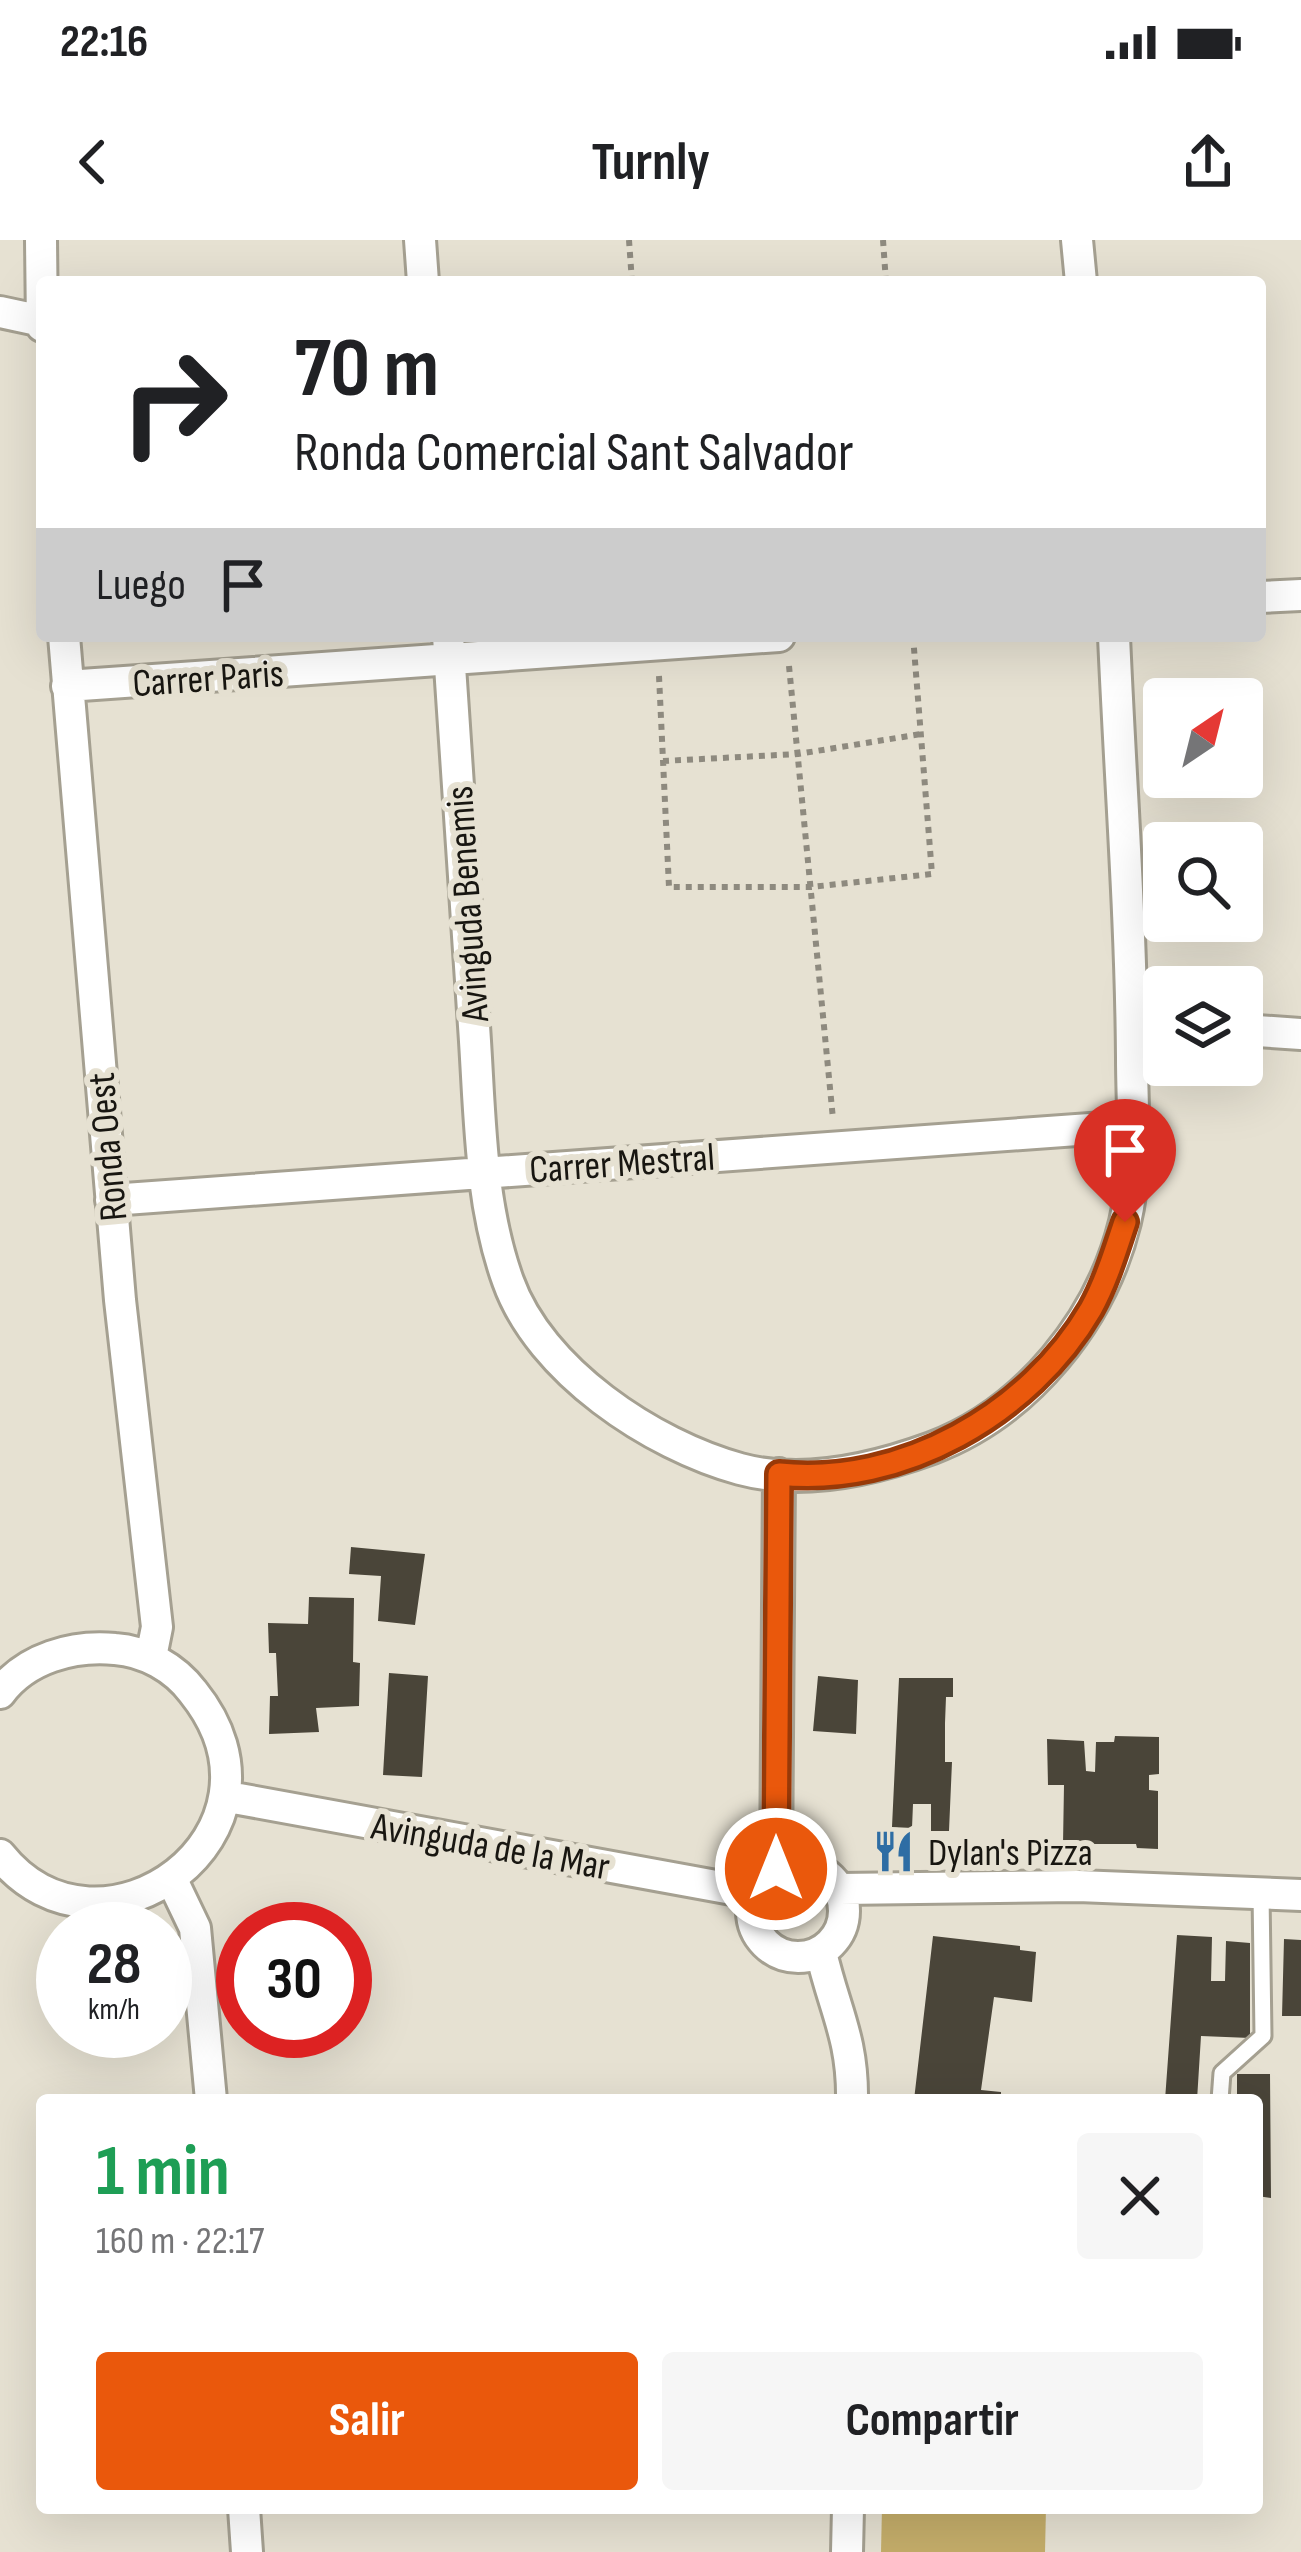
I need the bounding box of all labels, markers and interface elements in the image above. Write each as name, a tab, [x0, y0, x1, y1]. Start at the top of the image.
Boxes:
text: 22:16	[60, 15, 148, 70]
icon: back	[60, 129, 126, 195]
icon: share	[1175, 129, 1241, 195]
text: Turnly	[591, 130, 710, 195]
text: 70 m	[294, 319, 439, 420]
icon: right	[96, 324, 252, 480]
text: Ronda Comercial Sant Salvador	[294, 421, 854, 486]
icon: arrive	[210, 552, 276, 618]
text: Luego	[96, 558, 186, 613]
street label: Carrer Paris	[131, 651, 285, 708]
north arrow	[1143, 678, 1263, 798]
map controls	[1143, 678, 1263, 1086]
street label: Avinguda Benemis	[437, 784, 500, 1024]
button: search	[1143, 822, 1263, 942]
button: layers	[1143, 966, 1263, 1086]
street label: Ronda Oest	[79, 1071, 138, 1223]
pin	[1074, 1099, 1176, 1222]
icon: arrive	[1092, 1117, 1158, 1183]
street label: Carrer Mestral	[528, 1135, 716, 1194]
street label: Avinguda de la Mar	[367, 1803, 613, 1891]
position arrow	[713, 1806, 839, 1932]
restaurant icon: Dylan's Pizza	[871, 1828, 917, 1874]
place label: Dylan's Pizza	[928, 1830, 1093, 1877]
speed limit sign: 30	[216, 1902, 372, 2058]
text: 28	[87, 1929, 141, 2001]
text: km/h	[88, 1992, 140, 2028]
text: 1 min	[96, 2129, 230, 2216]
button: close	[1077, 2133, 1203, 2259]
text: 160 m · 22:17	[96, 2218, 264, 2265]
button: Salir	[96, 2352, 638, 2490]
button: Compartir	[662, 2352, 1203, 2490]

